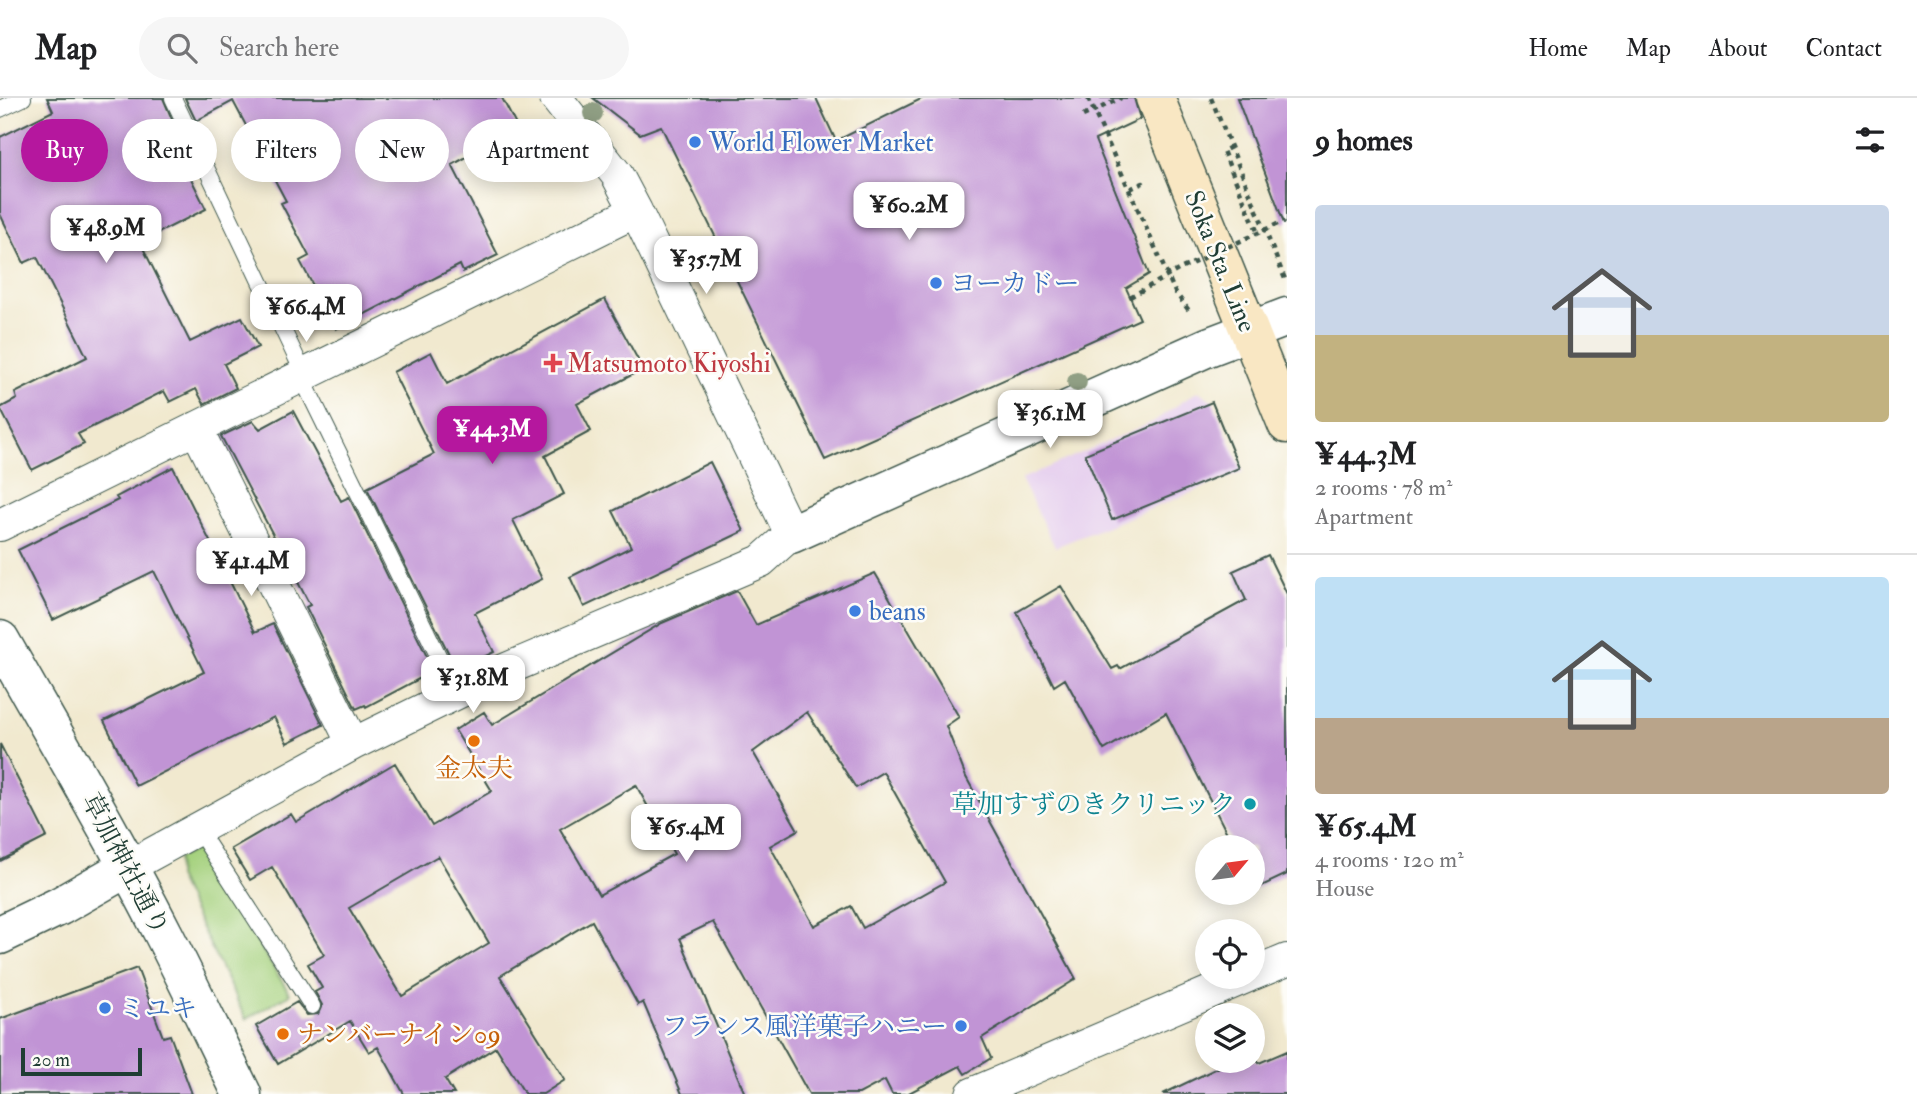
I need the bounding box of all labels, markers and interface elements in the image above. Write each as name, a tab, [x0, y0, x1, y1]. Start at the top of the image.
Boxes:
search box	[139, 17, 629, 80]
text: Map	[35, 28, 97, 69]
icon: search	[163, 29, 201, 67]
text: Search here	[219, 32, 339, 64]
text: Home	[1528, 33, 1588, 64]
text: Map	[1626, 33, 1671, 64]
text: About	[1709, 33, 1768, 64]
text: Contact	[1806, 33, 1882, 64]
chip: Buy	[21, 119, 108, 182]
chip: Rent	[122, 119, 217, 182]
chip: Filters	[231, 119, 341, 182]
chip: New	[355, 119, 449, 182]
chip: Apartment	[463, 119, 613, 182]
icon: filters	[1851, 121, 1889, 159]
text: 9 homes	[1315, 122, 1413, 159]
place label: World Flower Market	[708, 127, 934, 159]
marker: World Flower Market	[687, 134, 703, 150]
pin: ¥60.2M	[852, 183, 966, 242]
street label: Soka Sta. Line	[1177, 186, 1263, 337]
text: ¥60.2M	[869, 190, 949, 219]
pin: ¥48.9M	[49, 206, 163, 265]
text: ¥48.9M	[67, 213, 145, 242]
pin: ¥35.7M	[649, 236, 763, 296]
text: ¥35.7M	[670, 244, 742, 273]
icon: home	[1539, 250, 1665, 376]
place label: ヨーカドー	[950, 268, 1079, 300]
marker: ヨーカドー	[928, 275, 944, 291]
pin: ¥66.4M	[249, 285, 363, 344]
text: ¥66.4M	[266, 292, 346, 321]
place label: Matsumoto Kiyoshi	[567, 348, 771, 380]
marker: Matsumoto Kiyoshi	[545, 355, 561, 371]
pin: ¥36.1M	[993, 390, 1107, 450]
text: ¥36.1M	[1014, 398, 1086, 427]
pin: ¥44.3M	[435, 406, 549, 466]
text: ¥44.3M	[453, 414, 531, 443]
text: ¥44.3M	[1315, 436, 1417, 473]
text: 2 rooms · 78 m²	[1315, 473, 1453, 502]
text: Apartment	[1315, 502, 1413, 531]
pin: ¥41.4M	[194, 538, 308, 598]
text: ¥41.4M	[212, 546, 290, 575]
place label: beans	[869, 596, 926, 628]
marker: beans	[847, 603, 863, 619]
icon: home	[1539, 622, 1665, 748]
pin: ¥31.8M	[416, 656, 530, 715]
text: ¥31.8M	[437, 663, 509, 692]
marker: 金太夫	[466, 733, 482, 749]
place label: 金太夫	[435, 753, 513, 785]
street label: 草加神社通り	[74, 788, 176, 941]
place label: 草加すずのきクリニック	[951, 789, 1236, 821]
marker: 草加すずのきクリニック	[1242, 796, 1258, 812]
pin: ¥65.4M	[629, 804, 743, 864]
text: ¥65.4M	[1315, 808, 1417, 845]
text: ¥65.4M	[647, 812, 725, 841]
north arrow	[1195, 835, 1265, 905]
map controls	[1195, 835, 1265, 1073]
text: 4 rooms · 120 m²	[1315, 845, 1464, 874]
text: House	[1315, 874, 1374, 903]
button: locate	[1195, 919, 1265, 989]
place label: ミユキ	[119, 993, 197, 1025]
marker: ミユキ	[97, 1000, 113, 1016]
button: layers	[1195, 1003, 1265, 1073]
place label: フランス風洋菓子ハニー	[662, 1011, 947, 1043]
marker: フランス風洋菓子ハニー	[953, 1018, 969, 1034]
place label: ナンバーナイン09	[297, 1019, 501, 1051]
marker: ナンバーナイン09	[275, 1026, 291, 1042]
scale bar	[21, 1045, 142, 1077]
text: 20 m	[32, 1048, 70, 1072]

